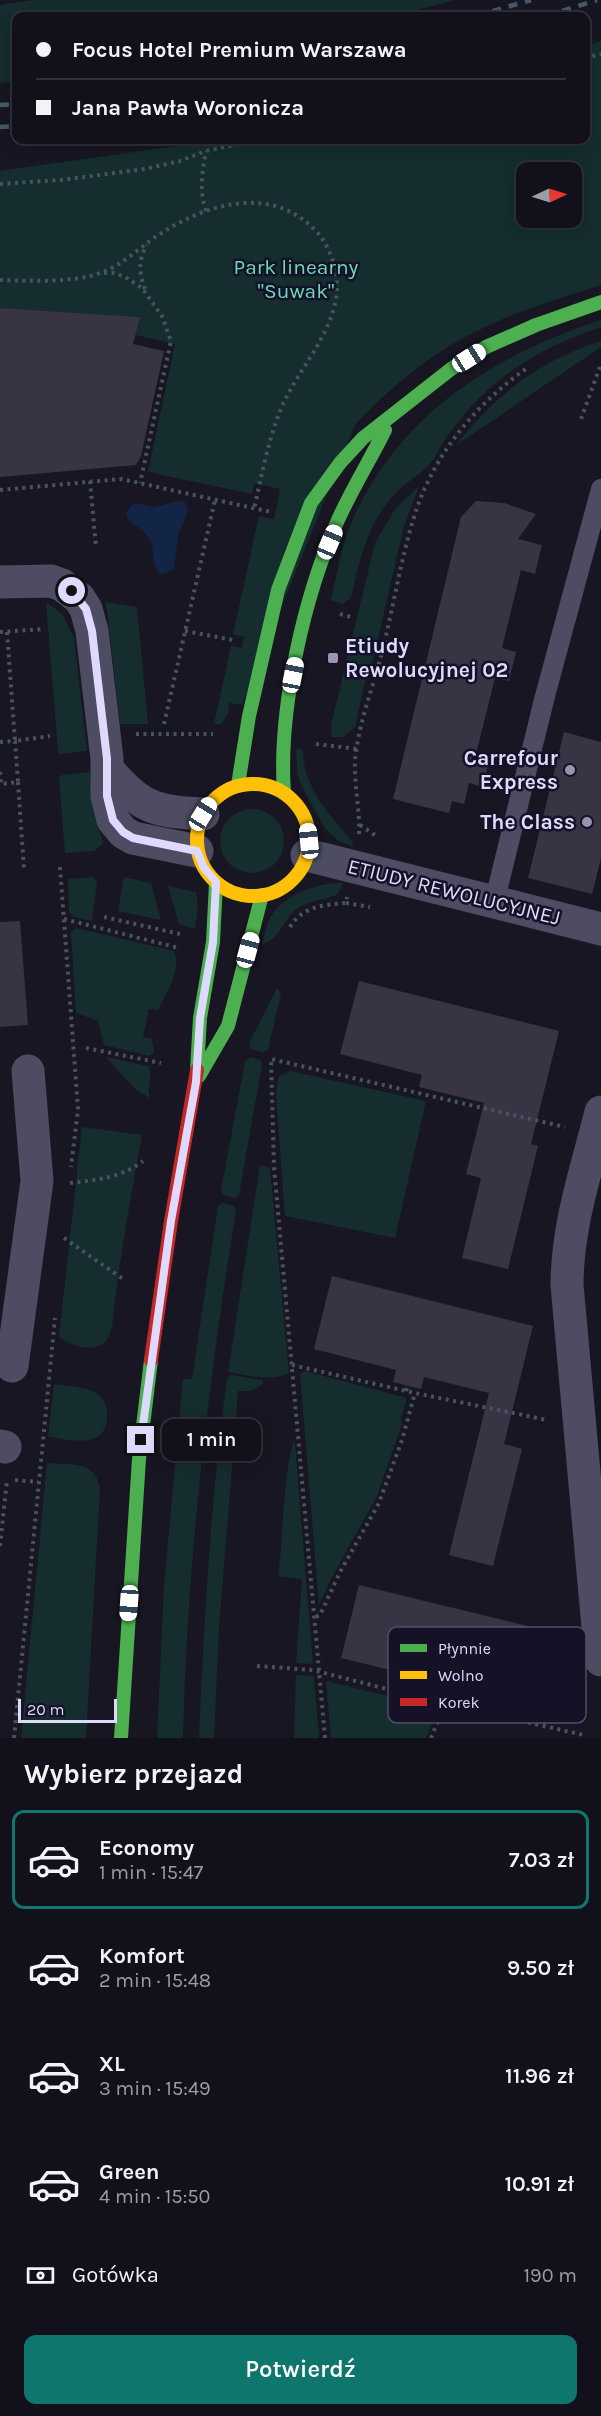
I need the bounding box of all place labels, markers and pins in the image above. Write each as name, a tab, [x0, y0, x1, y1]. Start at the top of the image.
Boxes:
place label: Etiudy Rewolucyjnej 02	[345, 634, 508, 682]
marker: Etiudy Rewolucyjnej 02	[326, 651, 340, 665]
place label: Carrefour Express	[464, 746, 559, 794]
marker: Carrefour Express	[563, 763, 577, 777]
place label: The Class	[480, 810, 575, 834]
marker: The Class	[580, 815, 594, 829]

